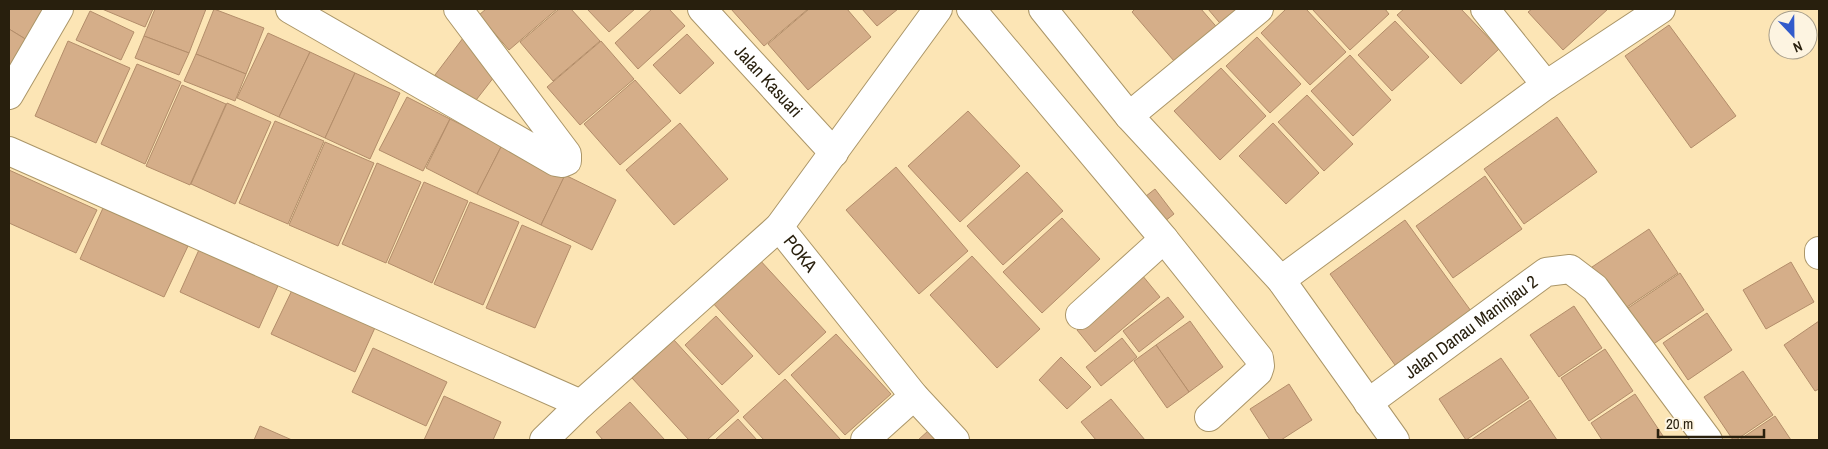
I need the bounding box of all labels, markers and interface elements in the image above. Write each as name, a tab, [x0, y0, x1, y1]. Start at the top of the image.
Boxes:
north arrow	[1768, 10, 1818, 60]
text: N	[1791, 37, 1805, 57]
street label: Jalan Kasuari	[729, 39, 808, 123]
street label: POKA	[778, 229, 823, 277]
street label: Jalan Danau Maninjau 2	[1399, 269, 1543, 384]
scale bar	[1658, 406, 1764, 438]
text: 20 m	[1666, 413, 1693, 434]

